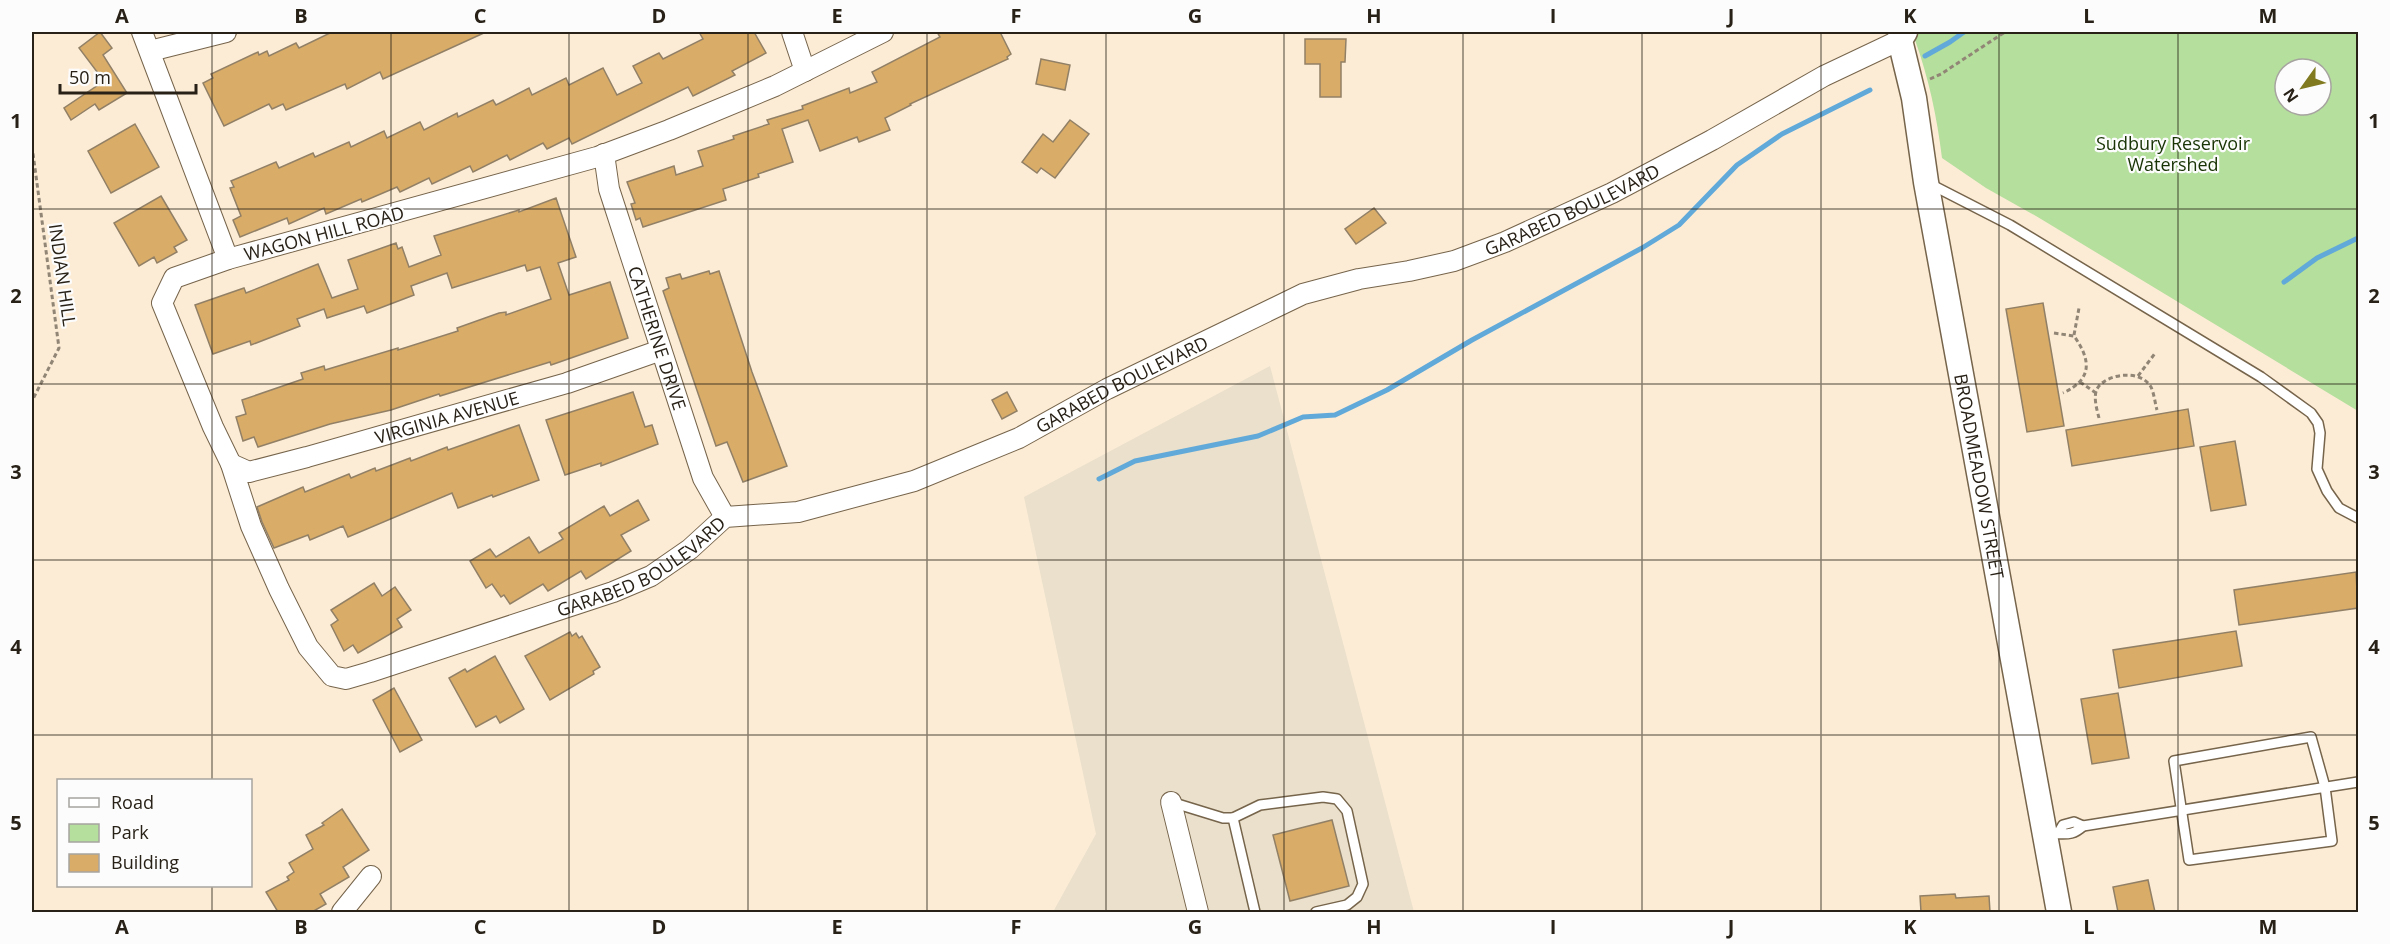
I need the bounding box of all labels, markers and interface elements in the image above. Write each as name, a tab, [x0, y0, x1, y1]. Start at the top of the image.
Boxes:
text: A	[115, 2, 129, 29]
text: B	[294, 2, 308, 29]
text: C	[474, 2, 487, 29]
text: D	[652, 2, 666, 29]
text: E	[831, 2, 843, 29]
text: F	[1011, 2, 1021, 29]
text: G	[1188, 2, 1202, 29]
text: H	[1366, 2, 1382, 29]
text: I	[1550, 2, 1556, 29]
text: J	[1726, 2, 1734, 29]
text: K	[1903, 2, 1917, 29]
text: L	[2083, 2, 2095, 29]
text: M	[2259, 2, 2277, 29]
scale bar	[60, 57, 196, 95]
north arrow	[2273, 57, 2333, 117]
text: 50 m	[69, 65, 111, 89]
text: N	[2278, 84, 2303, 107]
text: 1	[10, 107, 22, 134]
text: 1	[2368, 107, 2380, 134]
park label: Sudbury Reservoir Watershed	[2096, 131, 2251, 176]
street label: GARABED BOULEVARD	[1481, 158, 1664, 261]
street label: WAGON HILL ROAD	[241, 200, 407, 266]
street label: INDIAN HILL	[44, 222, 82, 328]
street label: CATHERINE DRIVE	[623, 263, 692, 413]
text: 2	[10, 282, 22, 309]
text: 2	[2368, 282, 2380, 309]
street label: GARABED BOULEVARD	[1031, 330, 1212, 438]
street label: BROADMEADOW STREET	[1949, 372, 2010, 581]
street label: VIRGINIA AVENUE	[372, 385, 522, 449]
text: 3	[10, 458, 22, 485]
text: 3	[2368, 458, 2380, 485]
street label: GARABED BOULEVARD	[554, 511, 730, 622]
text: 4	[10, 633, 22, 660]
text: 4	[2368, 633, 2380, 660]
legend	[57, 779, 252, 887]
text: Road	[111, 790, 154, 814]
text: 5	[10, 809, 22, 836]
text: 5	[2368, 809, 2380, 836]
text: Park	[111, 820, 149, 844]
text: Building	[111, 850, 179, 874]
text: A	[115, 913, 129, 940]
text: B	[294, 913, 308, 940]
text: C	[474, 913, 487, 940]
text: D	[652, 913, 666, 940]
text: E	[831, 913, 843, 940]
text: F	[1011, 913, 1021, 940]
text: G	[1188, 913, 1202, 940]
text: H	[1366, 913, 1382, 940]
text: I	[1550, 913, 1556, 940]
text: J	[1726, 913, 1734, 940]
text: K	[1903, 913, 1917, 940]
text: L	[2083, 913, 2095, 940]
text: M	[2259, 913, 2277, 940]

